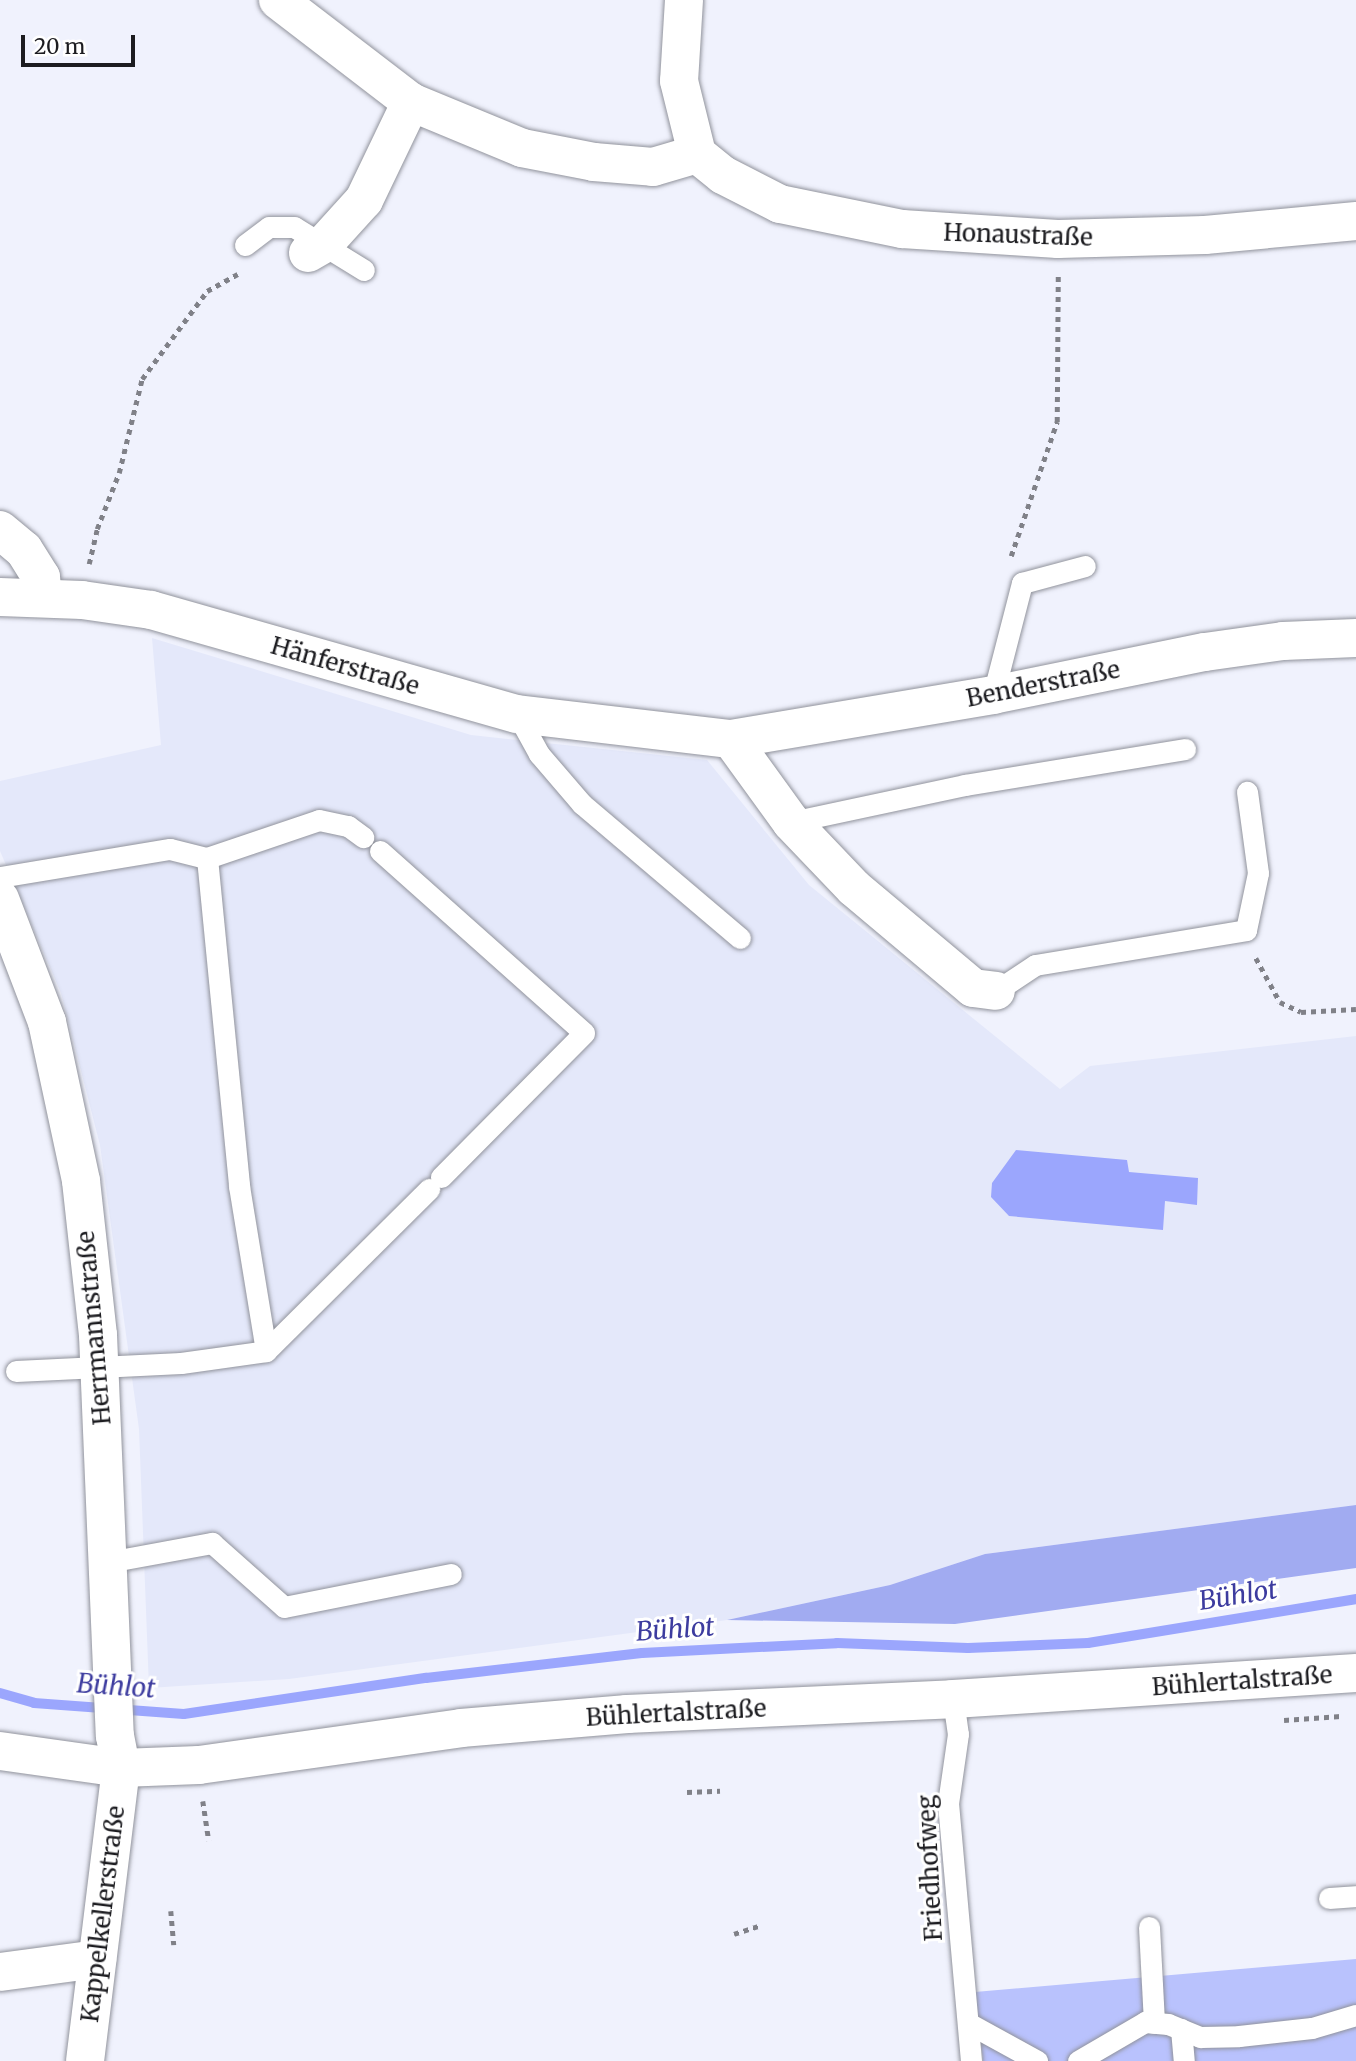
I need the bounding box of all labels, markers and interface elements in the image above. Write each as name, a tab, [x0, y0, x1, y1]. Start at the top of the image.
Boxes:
scale bar	[24, 21, 138, 65]
text: 20 m	[34, 33, 85, 60]
street label: Honaustraße	[943, 218, 1093, 252]
street label: Hänferstraße	[268, 631, 422, 701]
street label: Benderstraße	[964, 655, 1122, 713]
street label: Herrmannstraße	[71, 1230, 117, 1426]
water label: Bühlot	[1197, 1573, 1279, 1617]
water label: Bühlot	[635, 1611, 715, 1647]
street label: Bühlertalstraße	[1151, 1660, 1333, 1702]
water label: Bühlot	[76, 1668, 156, 1704]
street label: Bühlertalstraße	[585, 1694, 767, 1732]
street label: Friedhofweg	[912, 1794, 948, 1942]
street label: Kappelkellerstraße	[75, 1804, 131, 2024]

